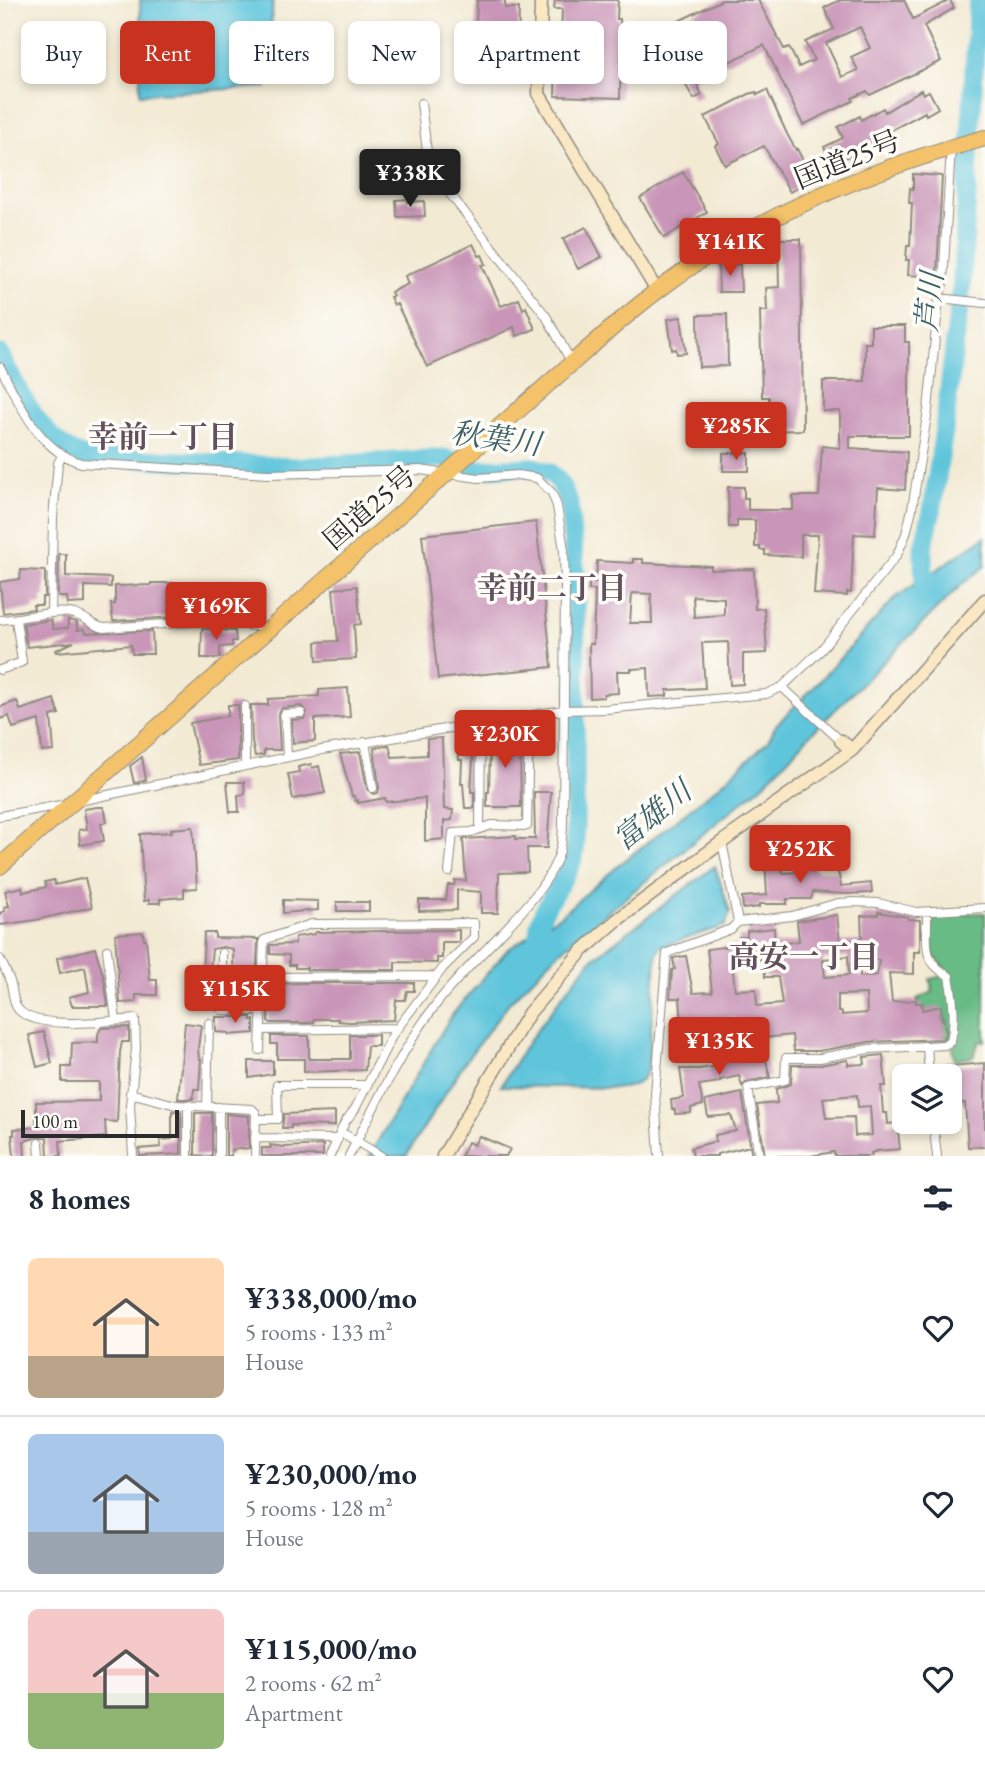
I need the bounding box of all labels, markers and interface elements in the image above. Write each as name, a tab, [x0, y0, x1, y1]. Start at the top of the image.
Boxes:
chip: Buy	[21, 21, 106, 84]
chip: Rent	[120, 21, 215, 84]
chip: Filters	[229, 21, 334, 84]
chip: New	[348, 21, 440, 84]
chip: Apartment	[454, 21, 604, 84]
chip: House	[618, 21, 727, 84]
street label: 国道25号	[789, 122, 905, 196]
pin: ¥338K	[361, 150, 459, 209]
text: ¥338K	[375, 157, 445, 187]
pin: ¥141K	[681, 218, 779, 278]
text: ¥141K	[695, 226, 765, 256]
water label: 芦川	[906, 267, 952, 334]
pin: ¥285K	[687, 402, 785, 462]
text: ¥285K	[701, 410, 771, 440]
water label: 秋葉川	[449, 412, 546, 464]
district label: 幸前一丁目	[88, 417, 238, 456]
street label: 国道25号	[315, 457, 423, 557]
district label: 幸前二丁目	[477, 568, 627, 607]
pin: ¥169K	[167, 582, 265, 642]
text: ¥169K	[181, 590, 251, 620]
pin: ¥230K	[456, 710, 554, 770]
text: ¥230K	[470, 718, 540, 748]
water label: 富雄川	[605, 770, 702, 858]
pin: ¥252K	[751, 826, 849, 885]
text: ¥252K	[765, 833, 835, 863]
district label: 高安一丁目	[729, 937, 879, 976]
pin: ¥115K	[186, 965, 284, 1025]
text: ¥115K	[200, 973, 270, 1003]
pin: ¥135K	[670, 1018, 768, 1077]
text: ¥135K	[684, 1025, 754, 1055]
map controls	[892, 1064, 962, 1134]
button: layers	[892, 1064, 962, 1134]
scale bar	[21, 1107, 178, 1139]
text: 100 m	[32, 1109, 78, 1134]
text: 8 homes	[28, 1179, 130, 1218]
icon: filters	[919, 1179, 957, 1217]
text: ¥338,000/mo	[245, 1278, 417, 1317]
icon: home	[84, 1286, 168, 1370]
icon: heart	[919, 1309, 957, 1347]
text: 5 rooms · 133 m²	[245, 1317, 393, 1347]
text: House	[245, 1347, 304, 1377]
text: ¥230,000/mo	[245, 1454, 417, 1493]
icon: home	[84, 1462, 168, 1546]
icon: heart	[919, 1485, 957, 1523]
text: 5 rooms · 128 m²	[245, 1493, 393, 1523]
text: House	[245, 1523, 304, 1553]
text: ¥115,000/mo	[245, 1629, 417, 1668]
icon: home	[84, 1637, 168, 1721]
icon: heart	[919, 1660, 957, 1698]
text: 2 rooms · 62 m²	[245, 1668, 382, 1698]
text: Apartment	[245, 1698, 343, 1728]

